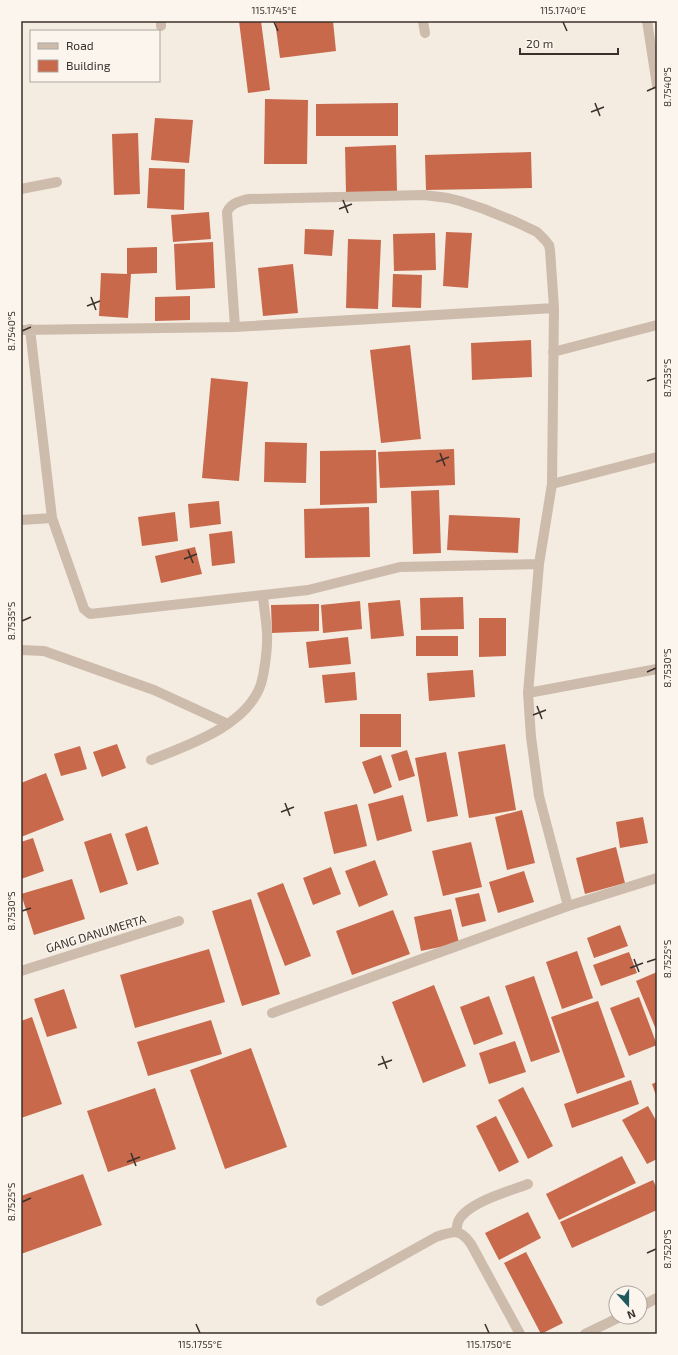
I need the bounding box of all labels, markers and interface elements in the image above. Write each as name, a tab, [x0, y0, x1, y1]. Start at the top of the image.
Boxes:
text: 115.1745°E	[251, 4, 297, 16]
text: 115.1740°E	[540, 4, 586, 16]
legend	[30, 30, 160, 82]
scale bar	[520, 30, 618, 56]
text: 20 m	[526, 36, 553, 50]
text: Road	[66, 38, 94, 52]
text: Building	[66, 58, 111, 72]
text: 8.7540°S	[661, 67, 673, 107]
text: 8.7540°S	[5, 311, 17, 351]
text: 8.7535°S	[661, 358, 673, 397]
text: 8.7535°S	[5, 601, 17, 640]
text: 8.7530°S	[661, 648, 673, 688]
text: 8.7530°S	[5, 891, 17, 931]
street label: GANG DANUMERTA	[44, 911, 148, 955]
text: 8.7525°S	[661, 939, 673, 978]
text: 8.7525°S	[5, 1182, 17, 1221]
text: 8.7520°S	[661, 1229, 673, 1269]
north arrow	[608, 1285, 648, 1325]
text: N	[626, 1307, 638, 1322]
text: 115.1755°E	[178, 1338, 223, 1350]
text: 115.1750°E	[467, 1338, 512, 1350]

